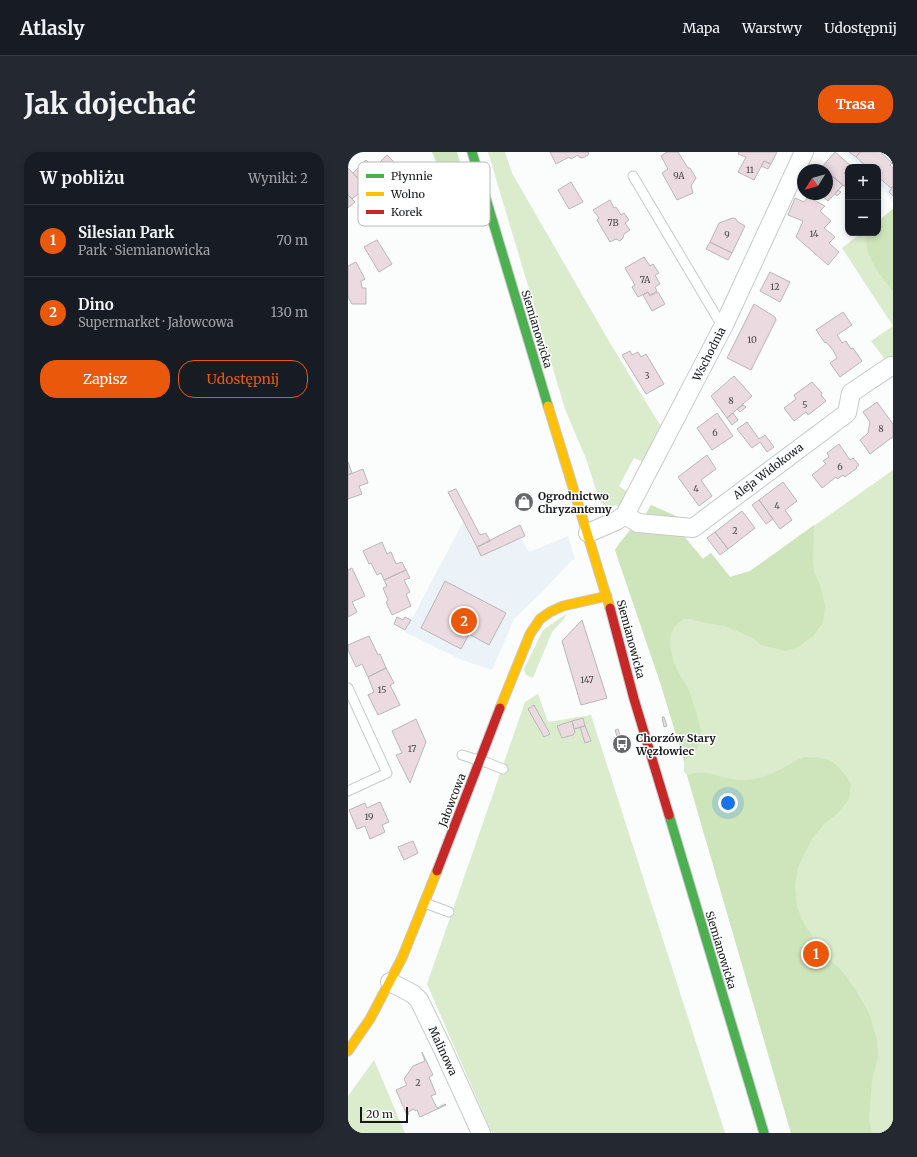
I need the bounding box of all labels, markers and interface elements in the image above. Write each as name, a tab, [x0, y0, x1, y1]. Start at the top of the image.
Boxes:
text: Atlasly	[20, 16, 84, 40]
text: Mapa	[683, 19, 720, 37]
text: Warstwy	[742, 19, 802, 37]
text: Udostępnij	[824, 19, 897, 37]
button: Trasa	[818, 85, 893, 123]
text: Jak dojechać	[24, 86, 196, 122]
legend	[358, 162, 490, 226]
house number: 11	[746, 164, 754, 175]
north arrow	[797, 164, 833, 200]
map controls	[845, 164, 881, 236]
button: +	[845, 164, 881, 200]
text: W pobliżu	[40, 167, 125, 189]
text: Płynnie	[391, 169, 433, 183]
text: Wyniki: 2	[248, 170, 308, 187]
house number: 9A	[673, 170, 685, 181]
text: Wolno	[390, 187, 426, 201]
button: −	[845, 200, 881, 236]
text: Korek	[391, 205, 422, 219]
house number: 7B	[607, 217, 619, 228]
text: Silesian Park	[78, 223, 174, 242]
house number: 14	[809, 228, 819, 239]
house number: 9	[724, 229, 730, 240]
text: 1	[50, 232, 56, 249]
text: 70 m	[277, 232, 308, 249]
text: Park · Siemianowicka	[78, 242, 210, 259]
house number: 7A	[640, 274, 651, 285]
house number: 12	[770, 281, 780, 292]
street label: Siemianowicka	[518, 288, 556, 370]
text: Dino	[78, 295, 114, 314]
text: 2	[49, 304, 57, 321]
text: 130 m	[271, 304, 308, 321]
text: Supermarket · Jałowcowa	[78, 314, 234, 331]
street label: Wschodnia	[689, 325, 729, 384]
house number: 10	[747, 334, 757, 345]
button: Zapisz	[40, 360, 170, 398]
button: Udostępnij	[178, 360, 308, 398]
house number: 3	[644, 370, 650, 381]
house number: 8	[728, 395, 734, 406]
house number: 5	[802, 399, 808, 410]
house number: 8	[878, 423, 884, 434]
house number: 6	[712, 427, 718, 438]
street label: Aleja Widokowa	[729, 440, 806, 503]
house number: 6	[837, 461, 843, 472]
house number: 4	[693, 483, 699, 494]
place label: Ogrodnictwo Chryzantemy	[538, 489, 612, 516]
shop icon: Ogrodnictwo Chryzantemy	[513, 491, 535, 513]
house number: 4	[774, 500, 780, 511]
house number: 2	[732, 525, 738, 536]
street label: Siemianowicka	[614, 598, 648, 680]
pin: 2	[451, 606, 477, 636]
house number: 147	[580, 674, 594, 685]
house number: 15	[377, 684, 387, 695]
place label: Chorzów Stary Węzłowiec	[635, 731, 716, 758]
bus stop icon: Chorzów Stary Węzłowiec	[611, 733, 633, 755]
house number: 17	[408, 743, 416, 754]
street label: Jałowcowa	[435, 771, 469, 830]
your location	[718, 793, 738, 813]
house number: 19	[364, 811, 374, 822]
street label: Siemianowicka	[702, 909, 740, 991]
pin: 1	[803, 939, 829, 969]
street label: Malinowa	[426, 1024, 461, 1078]
house number: 2	[415, 1077, 421, 1088]
scale bar	[360, 1105, 408, 1124]
text: 20 m	[366, 1107, 393, 1121]

